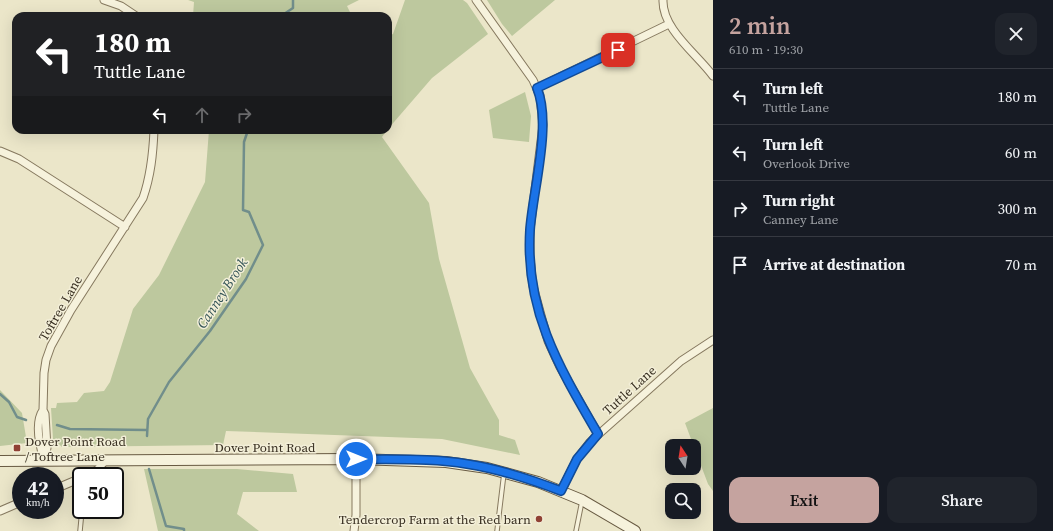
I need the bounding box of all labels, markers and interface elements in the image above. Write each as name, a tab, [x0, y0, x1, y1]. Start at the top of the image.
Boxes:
text: 2 min	[729, 9, 791, 42]
button: close	[995, 13, 1037, 55]
text: 180 m	[94, 23, 171, 61]
icon: left	[28, 28, 80, 80]
pin	[601, 33, 635, 67]
icon: arrive	[607, 39, 629, 61]
text: 610 m · 19:30	[729, 41, 803, 58]
text: Tuttle Lane	[94, 59, 185, 84]
text: Turn left	[763, 78, 823, 99]
icon: left	[729, 86, 751, 108]
text: 180 m	[997, 86, 1037, 107]
text: Tuttle Lane	[763, 99, 829, 116]
icon: left	[149, 104, 171, 126]
icon: ahead	[191, 104, 213, 126]
icon: right	[233, 104, 255, 126]
text: Turn left	[763, 134, 823, 155]
icon: left	[729, 142, 751, 164]
text: 60 m	[1005, 142, 1037, 163]
text: Overlook Drive	[763, 155, 850, 172]
text: Turn right	[763, 190, 835, 211]
icon: right	[729, 198, 751, 220]
text: 300 m	[997, 198, 1037, 219]
text: Canney Lane	[763, 211, 839, 228]
water label: Canney Brook	[192, 253, 253, 332]
icon: arrive	[729, 254, 751, 276]
text: Arrive at destination	[763, 254, 905, 275]
text: 70 m	[1005, 254, 1037, 275]
street label: Toftree Lane	[35, 272, 86, 344]
street label: Tuttle Lane	[599, 362, 660, 419]
place label: Dover Point Road / Toftree Lane	[25, 433, 126, 465]
position arrow	[335, 438, 377, 480]
street label: Dover Point Road	[215, 439, 316, 456]
north arrow	[665, 439, 701, 475]
map controls	[665, 439, 701, 519]
marker: Dover Point Road / Toftree Lane	[12, 443, 22, 453]
speed limit sign: 50	[72, 467, 124, 519]
text: 42	[27, 474, 49, 502]
button: Exit	[729, 477, 879, 523]
button: Share	[887, 477, 1037, 523]
button: search	[665, 483, 701, 519]
text: km/h	[26, 496, 50, 509]
place label: Tendercrop Farm at the Red barn	[339, 511, 531, 528]
marker: Tendercrop Farm at the Red barn	[534, 514, 544, 524]

